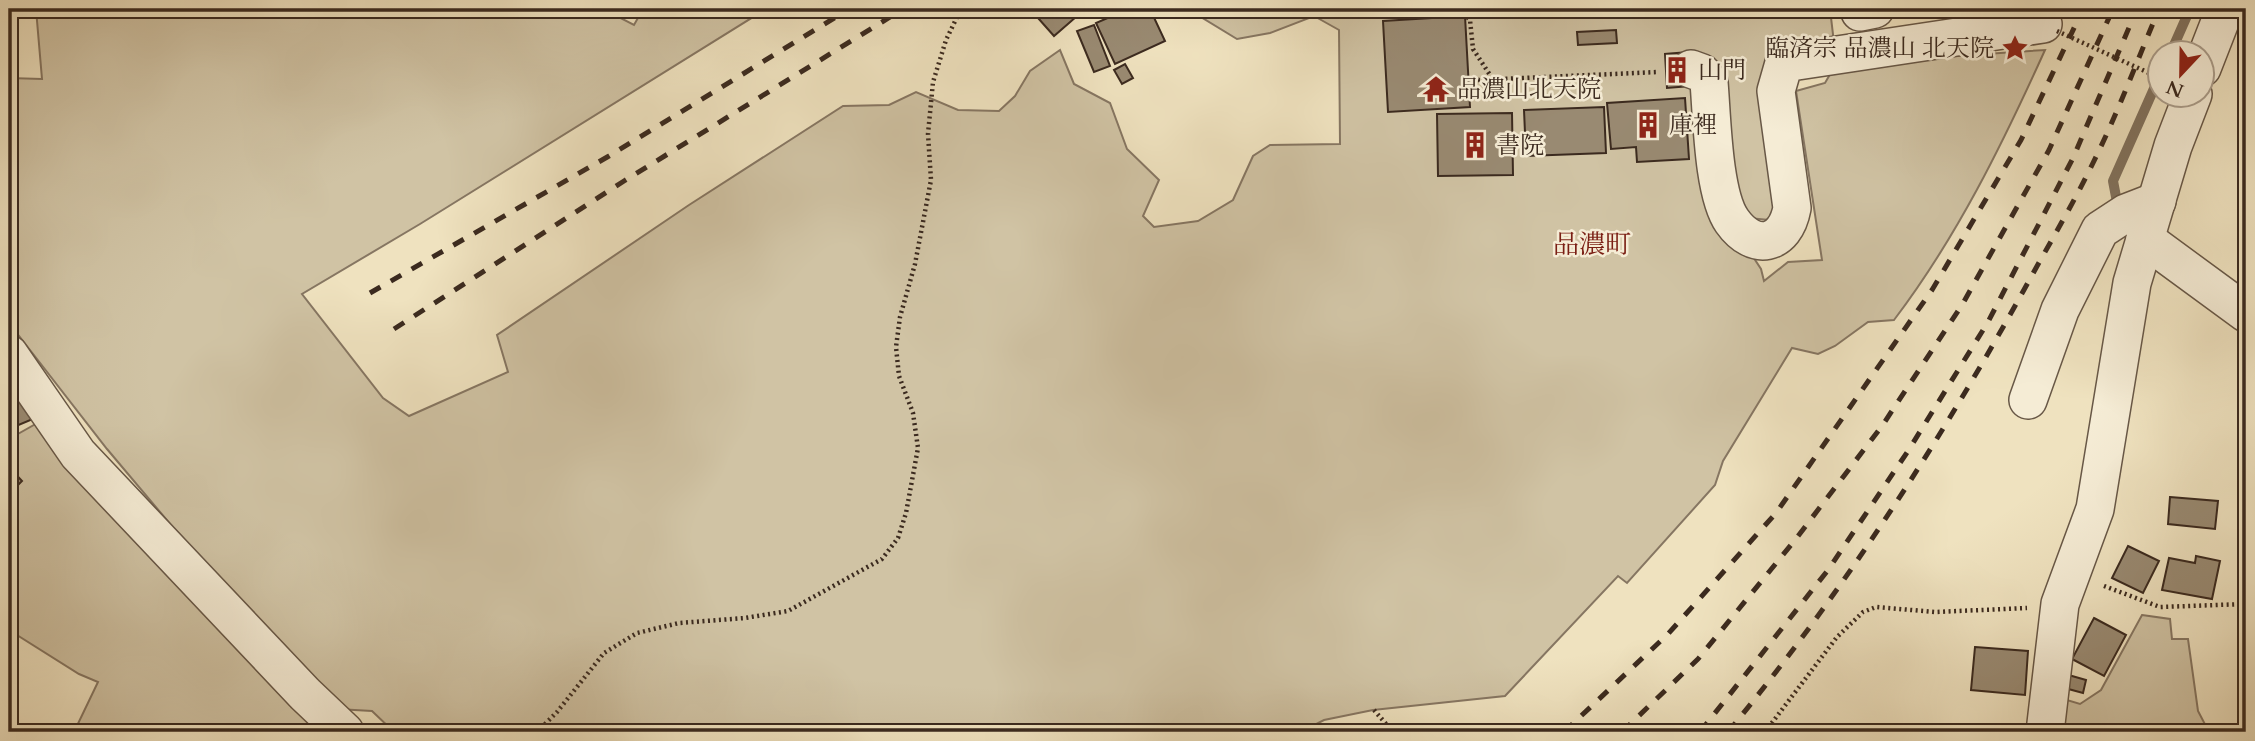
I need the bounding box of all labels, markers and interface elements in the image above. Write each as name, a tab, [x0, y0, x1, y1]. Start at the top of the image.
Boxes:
place label: 臨済宗 品濃山 北天院	[1765, 32, 1994, 65]
place icon: 臨済宗 品濃山 北天院	[2000, 33, 2030, 63]
north arrow	[2146, 38, 2216, 108]
place label: 山門	[1698, 54, 1746, 87]
building icon: 山門	[1662, 55, 1692, 85]
place label: 品濃山北天院	[1457, 73, 1601, 106]
temple icon: 品濃山北天院	[1421, 74, 1451, 104]
text: N	[2162, 74, 2188, 104]
place label: 庫裡	[1669, 109, 1717, 142]
building icon: 庫裡	[1633, 110, 1663, 140]
place label: 書院	[1496, 129, 1544, 162]
building icon: 書院	[1460, 130, 1490, 160]
district label: 品濃町	[1553, 227, 1631, 262]

